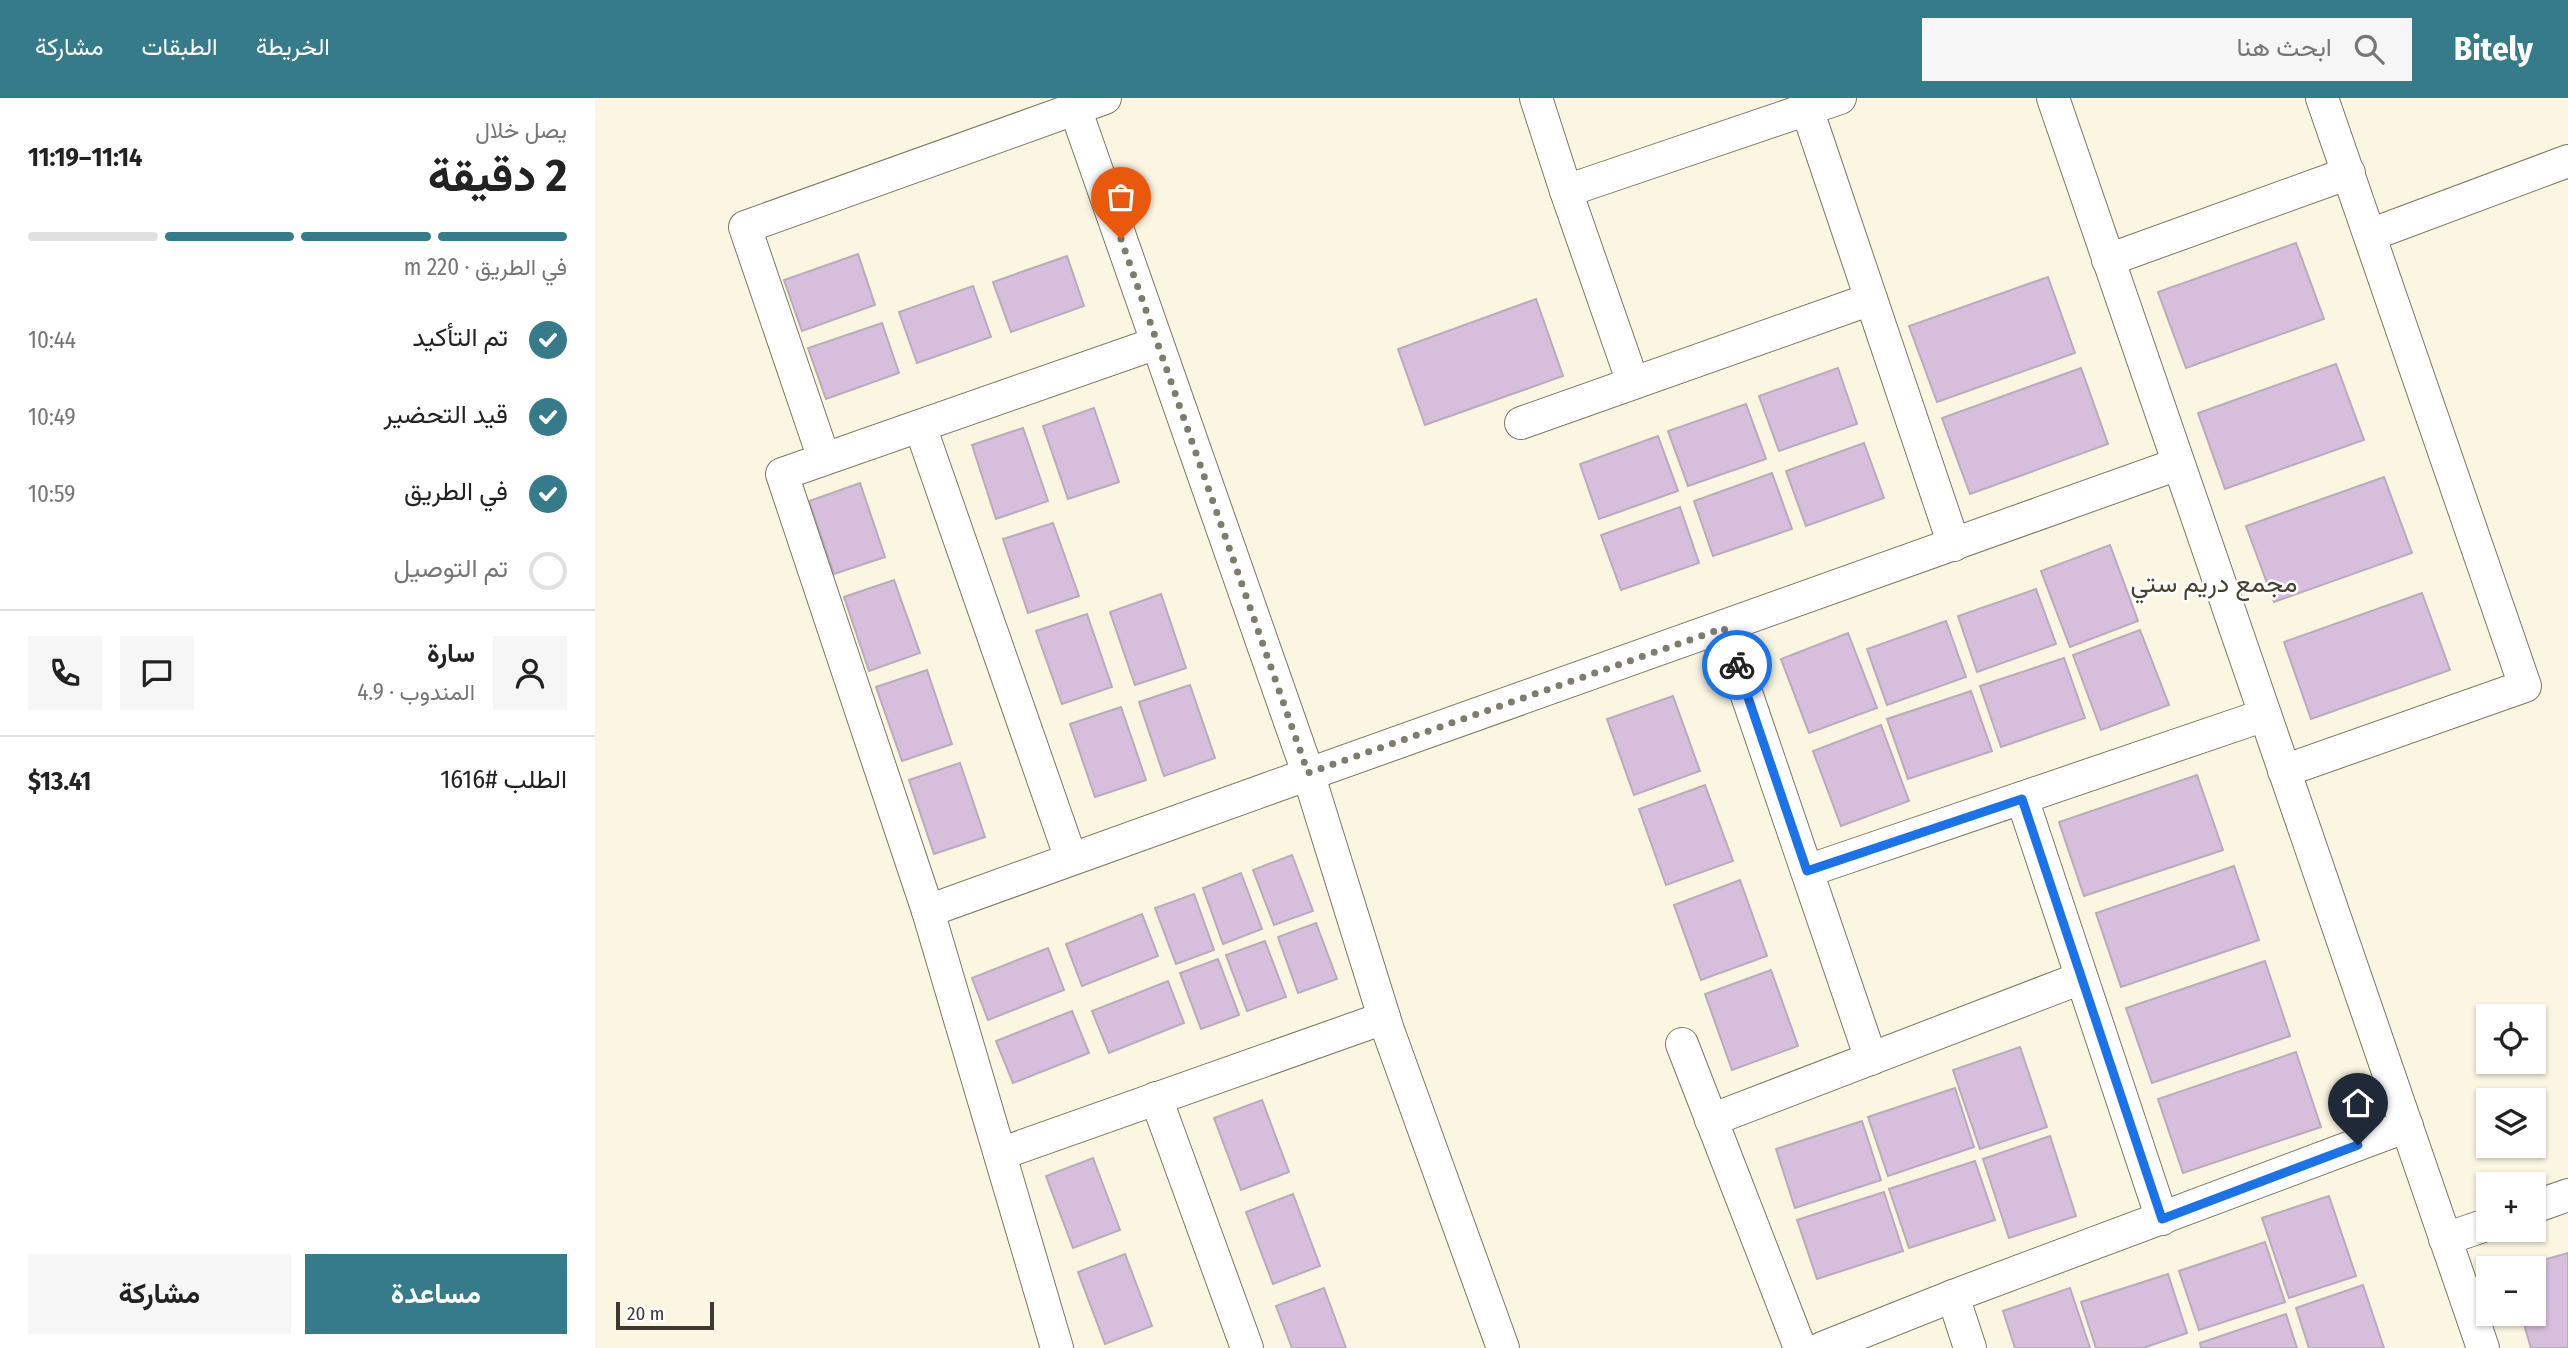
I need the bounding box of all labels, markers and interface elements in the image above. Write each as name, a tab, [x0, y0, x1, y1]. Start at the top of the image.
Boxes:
search box	[1922, 18, 2412, 81]
text: Bitely	[2454, 29, 2533, 69]
icon: search	[2350, 30, 2388, 68]
text: ابحث هنا	[2237, 32, 2332, 63]
text: مشاركة	[35, 33, 103, 61]
text: الطبقات	[141, 33, 218, 61]
text: الخريطة	[256, 33, 330, 61]
text: يصل خلال	[475, 116, 567, 144]
text: 11:14–11:19	[28, 142, 142, 173]
text: 2 دقيقة	[428, 148, 567, 203]
pin	[1091, 167, 1151, 239]
icon: bag	[1102, 178, 1140, 216]
text: في الطريق · 220 m	[404, 253, 567, 281]
icon: check	[529, 321, 567, 359]
text: تم التأكيد	[412, 322, 508, 353]
text: 10:44	[28, 326, 76, 354]
icon: check	[529, 398, 567, 436]
text: قيد التحضير	[383, 399, 508, 430]
text: 10:49	[28, 403, 76, 431]
icon: check	[529, 475, 567, 513]
text: في الطريق	[404, 476, 508, 507]
text: 10:59	[28, 480, 75, 508]
text: تم التوصيل	[394, 553, 508, 584]
district label: مجمع دريم ستي	[2131, 568, 2297, 604]
courier	[1702, 630, 1772, 700]
button: phone	[28, 636, 102, 710]
button: chat	[120, 636, 194, 710]
button: person	[493, 636, 567, 710]
text: سارة	[427, 638, 475, 669]
icon: bike	[1718, 646, 1756, 684]
text: المندوب · 4.9	[357, 678, 475, 706]
text: الطلب #1616	[440, 764, 567, 795]
text: $13.41	[28, 766, 91, 797]
map controls	[2476, 1004, 2546, 1326]
button: locate	[2476, 1004, 2546, 1074]
pin	[2328, 1073, 2388, 1145]
icon: home	[2339, 1084, 2377, 1122]
button: layers	[2476, 1088, 2546, 1158]
button: +	[2476, 1172, 2546, 1242]
button: مشاركة	[28, 1254, 291, 1334]
button: مساعدة	[305, 1254, 567, 1334]
button: −	[2476, 1256, 2546, 1326]
scale bar	[616, 1299, 714, 1331]
text: 20 m	[627, 1302, 664, 1325]

